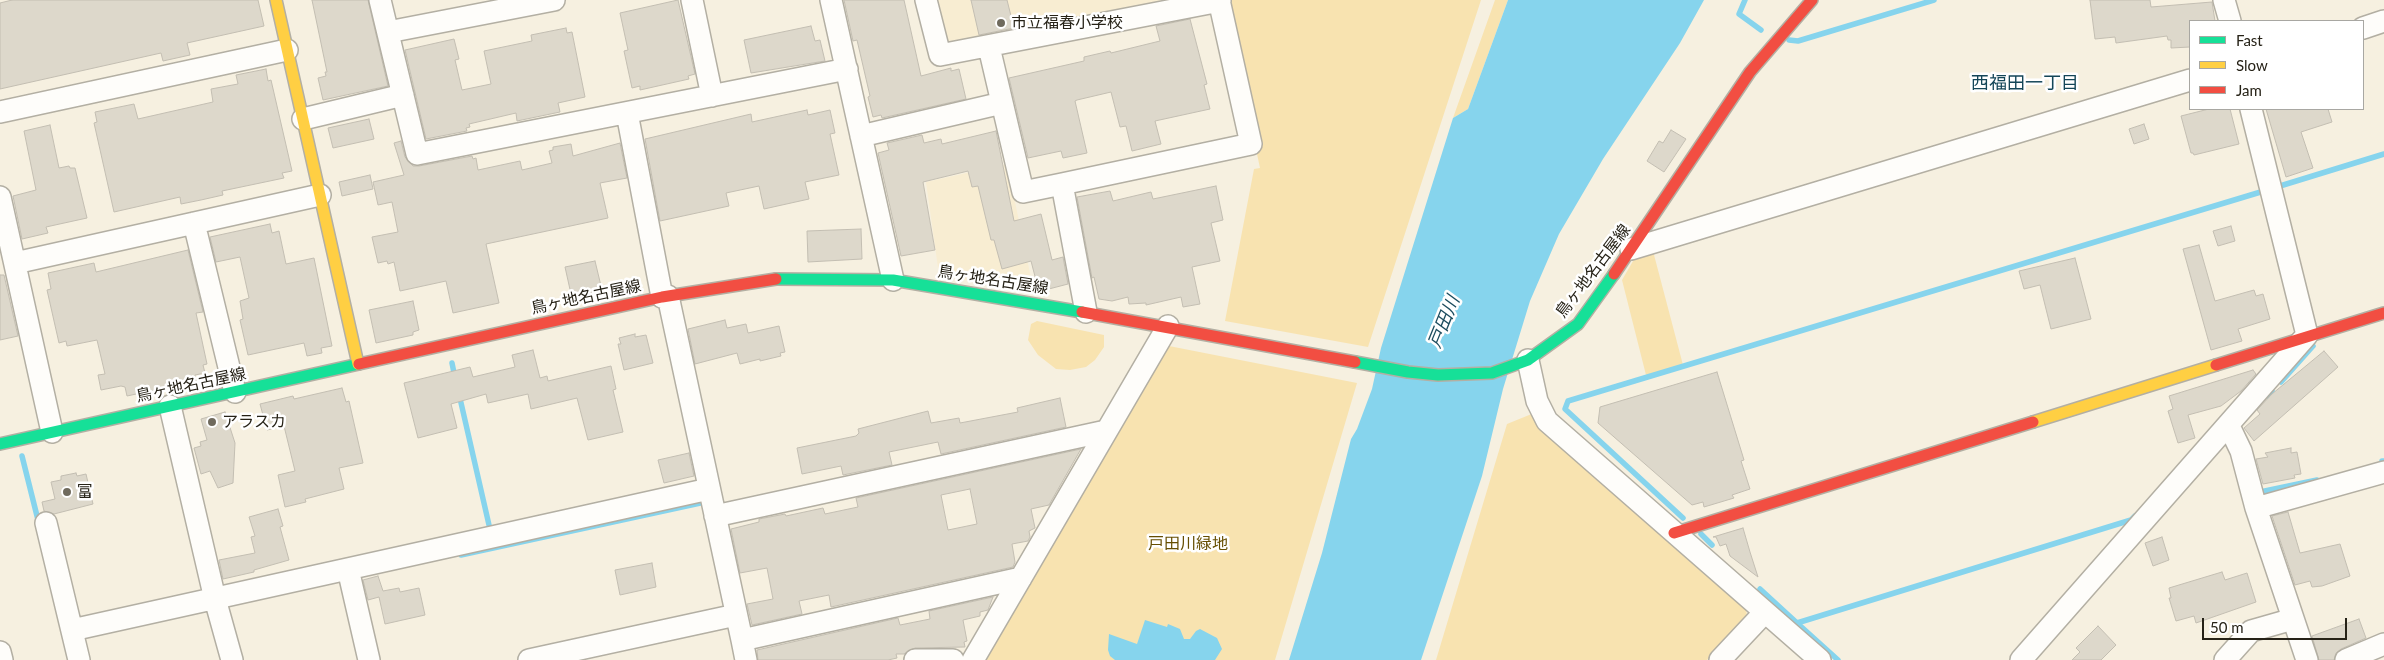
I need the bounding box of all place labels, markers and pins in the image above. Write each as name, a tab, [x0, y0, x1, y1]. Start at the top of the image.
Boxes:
place label: 市立福春小学校	[1011, 13, 1123, 33]
marker: 市立福春小学校	[995, 17, 1007, 29]
place label: アラスカ	[222, 412, 286, 432]
marker: アラスカ	[206, 416, 218, 428]
place label: 富	[77, 482, 93, 502]
marker: 富	[61, 486, 73, 498]

